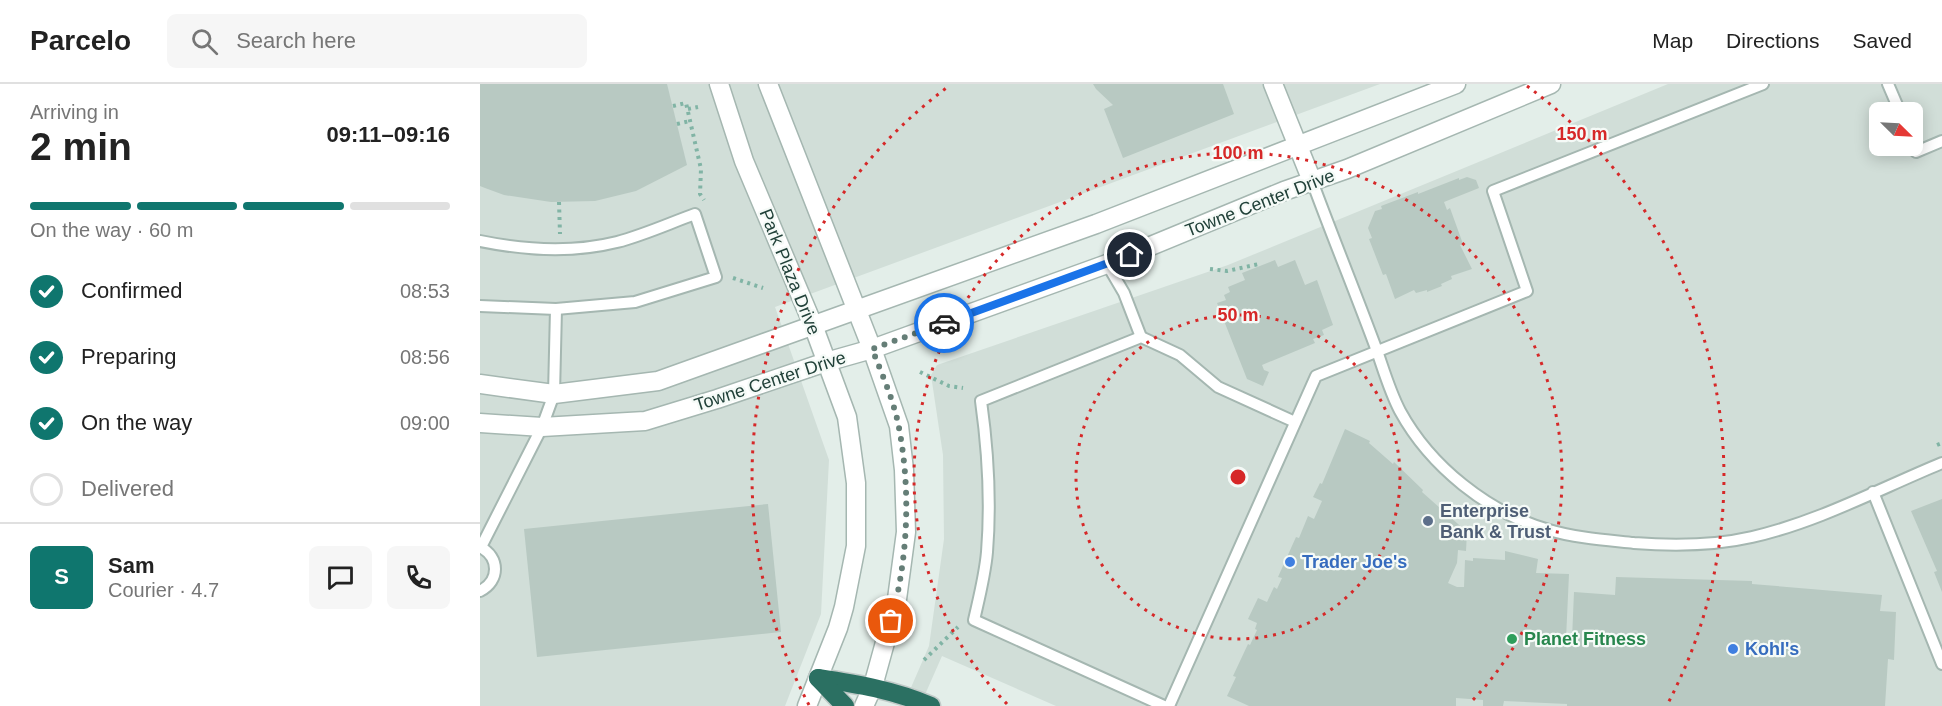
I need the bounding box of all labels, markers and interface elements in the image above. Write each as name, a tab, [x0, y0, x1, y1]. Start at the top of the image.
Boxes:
search box	[167, 14, 587, 68]
text: Parcelo	[30, 25, 131, 56]
icon: search	[188, 25, 221, 58]
text: Search here	[236, 28, 356, 53]
text: Map	[1652, 29, 1693, 52]
text: Directions	[1726, 29, 1819, 52]
text: Saved	[1852, 29, 1912, 52]
text: Arriving in	[30, 101, 119, 123]
north arrow	[1869, 102, 1923, 156]
map controls	[1869, 102, 1923, 156]
text: 09:11–09:16	[326, 122, 450, 147]
text: 150 m	[1556, 124, 1608, 144]
text: 2 min	[30, 125, 132, 168]
text: 100 m	[1212, 143, 1264, 163]
street label: Towne Center Drive	[1183, 165, 1337, 241]
street label: Park Plaza Drive	[756, 206, 824, 338]
text: On the way · 60 m	[30, 219, 193, 241]
pin	[1104, 229, 1155, 280]
icon: home	[1113, 238, 1146, 271]
icon: check	[30, 275, 63, 308]
text: Confirmed	[81, 278, 182, 303]
text: 08:53	[400, 280, 450, 302]
courier	[914, 293, 974, 353]
text: 50 m	[1217, 305, 1259, 325]
icon: car	[928, 307, 961, 340]
icon: check	[30, 341, 63, 374]
text: Preparing	[81, 344, 176, 369]
text: 08:56	[400, 346, 450, 368]
street label: Towne Center Drive	[692, 347, 848, 415]
icon: check	[30, 407, 63, 440]
text: On the way	[81, 410, 192, 435]
text: 09:00	[400, 412, 450, 434]
centre of rings	[1228, 467, 1248, 487]
text: Delivered	[81, 476, 174, 501]
place label: Enterprise Bank & Trust	[1440, 501, 1551, 542]
marker: Enterprise Bank & Trust	[1421, 514, 1435, 528]
button: chat	[309, 546, 372, 609]
button: phone	[387, 546, 450, 609]
place label: Trader Joe's	[1302, 552, 1407, 572]
text: Sam	[108, 553, 154, 578]
marker: Trader Joe's	[1283, 555, 1297, 569]
text: S	[54, 564, 69, 589]
text: Courier · 4.7	[108, 579, 219, 601]
pin	[865, 595, 916, 646]
icon: bag	[874, 604, 907, 637]
place label: Planet Fitness	[1524, 629, 1646, 649]
marker: Planet Fitness	[1505, 632, 1519, 646]
place label: Kohl's	[1745, 639, 1799, 659]
marker: Kohl's	[1726, 642, 1740, 656]

